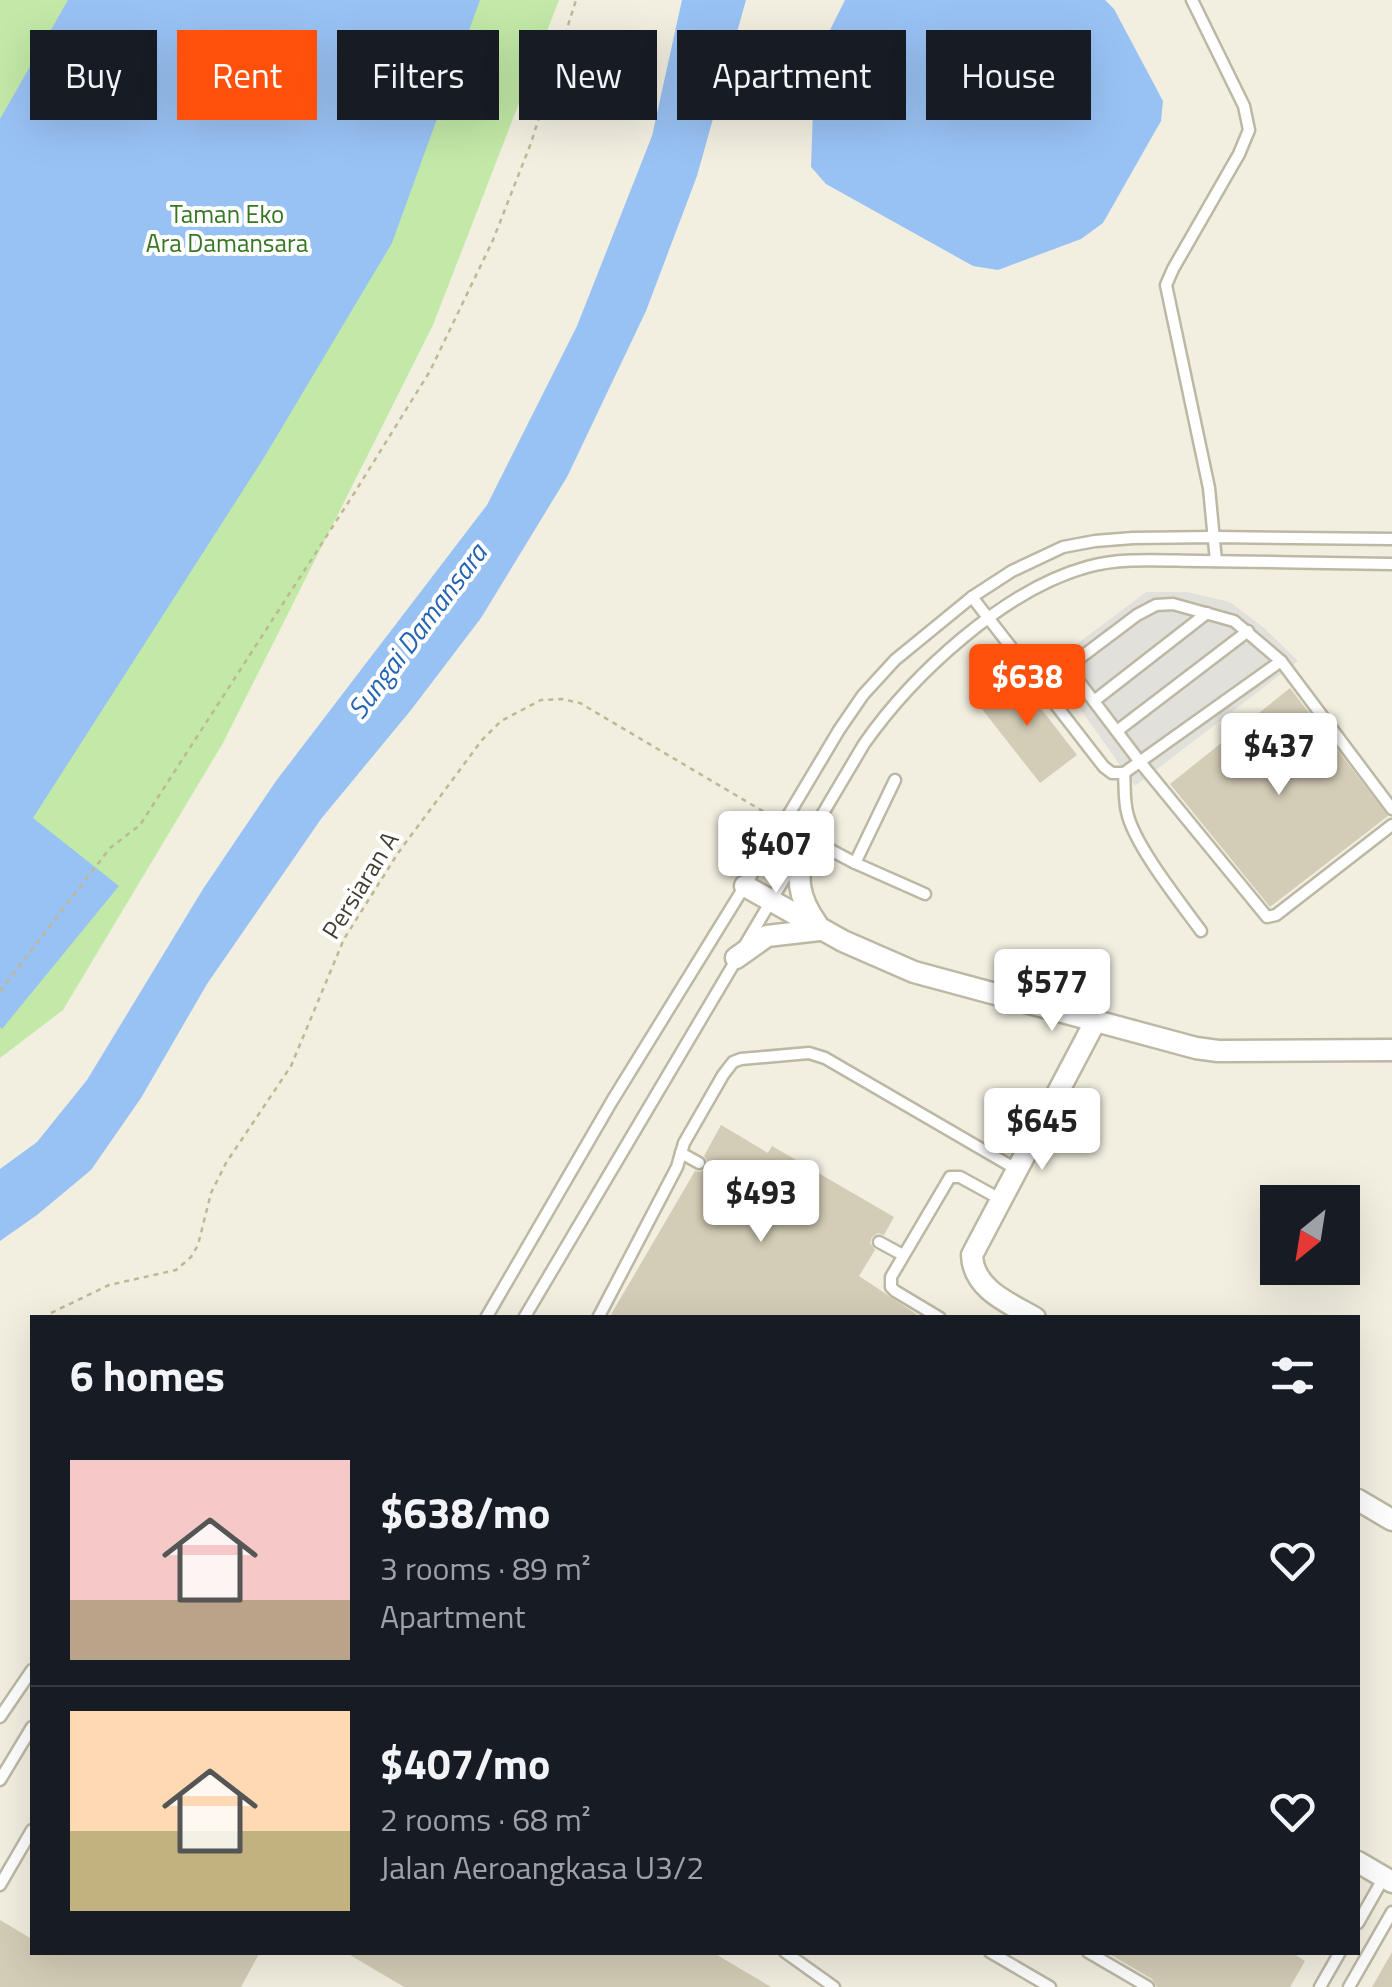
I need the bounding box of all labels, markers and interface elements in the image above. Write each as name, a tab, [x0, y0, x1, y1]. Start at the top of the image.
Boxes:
chip: Buy	[30, 30, 157, 120]
chip: Rent	[177, 30, 317, 120]
chip: Filters	[337, 30, 499, 120]
chip: New	[519, 30, 657, 120]
chip: Apartment	[677, 30, 906, 120]
chip: House	[926, 30, 1091, 120]
park label: Taman Eko Ara Damansara	[146, 195, 309, 262]
water label: Sungai Damansara	[336, 532, 498, 728]
pin: $638	[968, 644, 1086, 729]
text: $638	[991, 652, 1063, 700]
pin: $437	[1220, 713, 1338, 798]
text: $437	[1243, 721, 1315, 769]
pin: $407	[717, 811, 835, 896]
text: $407	[740, 819, 812, 867]
street label: Persiaran A	[312, 824, 408, 946]
pin: $577	[993, 949, 1111, 1034]
text: $577	[1016, 957, 1088, 1005]
pin: $645	[983, 1088, 1101, 1173]
text: $645	[1006, 1096, 1078, 1144]
pin: $493	[702, 1160, 820, 1245]
text: $493	[725, 1168, 797, 1216]
north arrow	[1260, 1185, 1360, 1285]
map controls	[1260, 1185, 1360, 1285]
text: 6 homes	[70, 1343, 225, 1407]
icon: filters	[1265, 1348, 1320, 1403]
text: $638/mo	[380, 1480, 550, 1544]
icon: home	[150, 1500, 270, 1620]
icon: heart	[1265, 1533, 1320, 1588]
text: 3 rooms · 89 m²	[380, 1544, 591, 1592]
text: Apartment	[380, 1592, 526, 1640]
text: $407/mo	[380, 1731, 550, 1795]
icon: home	[150, 1751, 270, 1871]
icon: heart	[1265, 1784, 1320, 1839]
text: 2 rooms · 68 m²	[380, 1795, 591, 1843]
text: Jalan Aeroangkasa U3/2	[380, 1843, 704, 1891]

